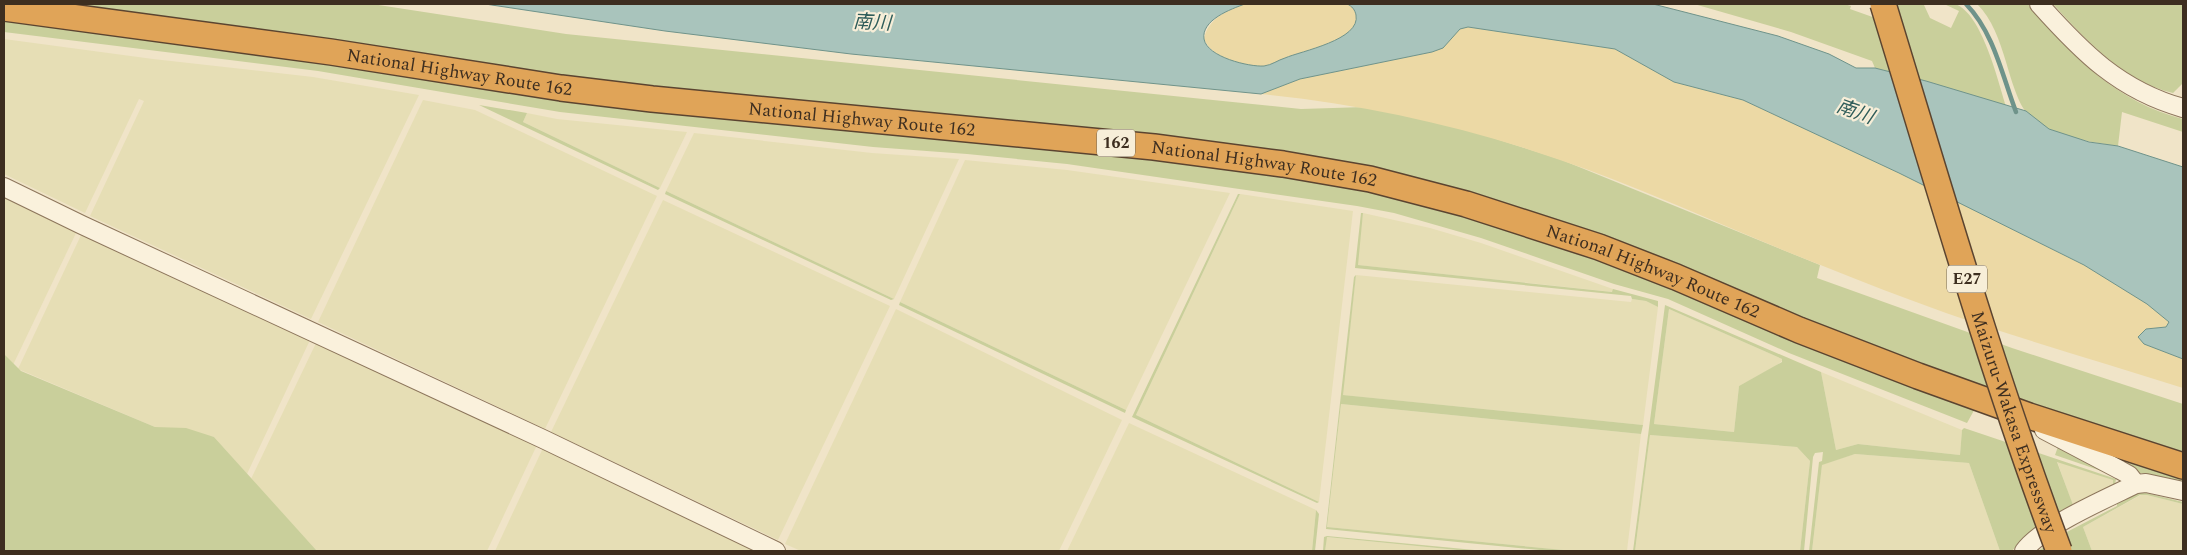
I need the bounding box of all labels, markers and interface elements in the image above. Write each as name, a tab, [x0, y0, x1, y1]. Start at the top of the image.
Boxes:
water label: 南川	[852, 8, 894, 39]
street label: National Highway Route 162	[345, 41, 574, 103]
water label: 南川	[1832, 92, 1880, 133]
street label: National Highway Route 162	[747, 95, 976, 143]
road number: 162	[1097, 130, 1135, 156]
street label: National Highway Route 162	[1150, 133, 1380, 194]
street label: National Highway Route 162	[1543, 217, 1764, 325]
road number: E27	[1947, 266, 1987, 292]
street label: Maizuru-Wakasa Expressway	[1964, 307, 2065, 538]

